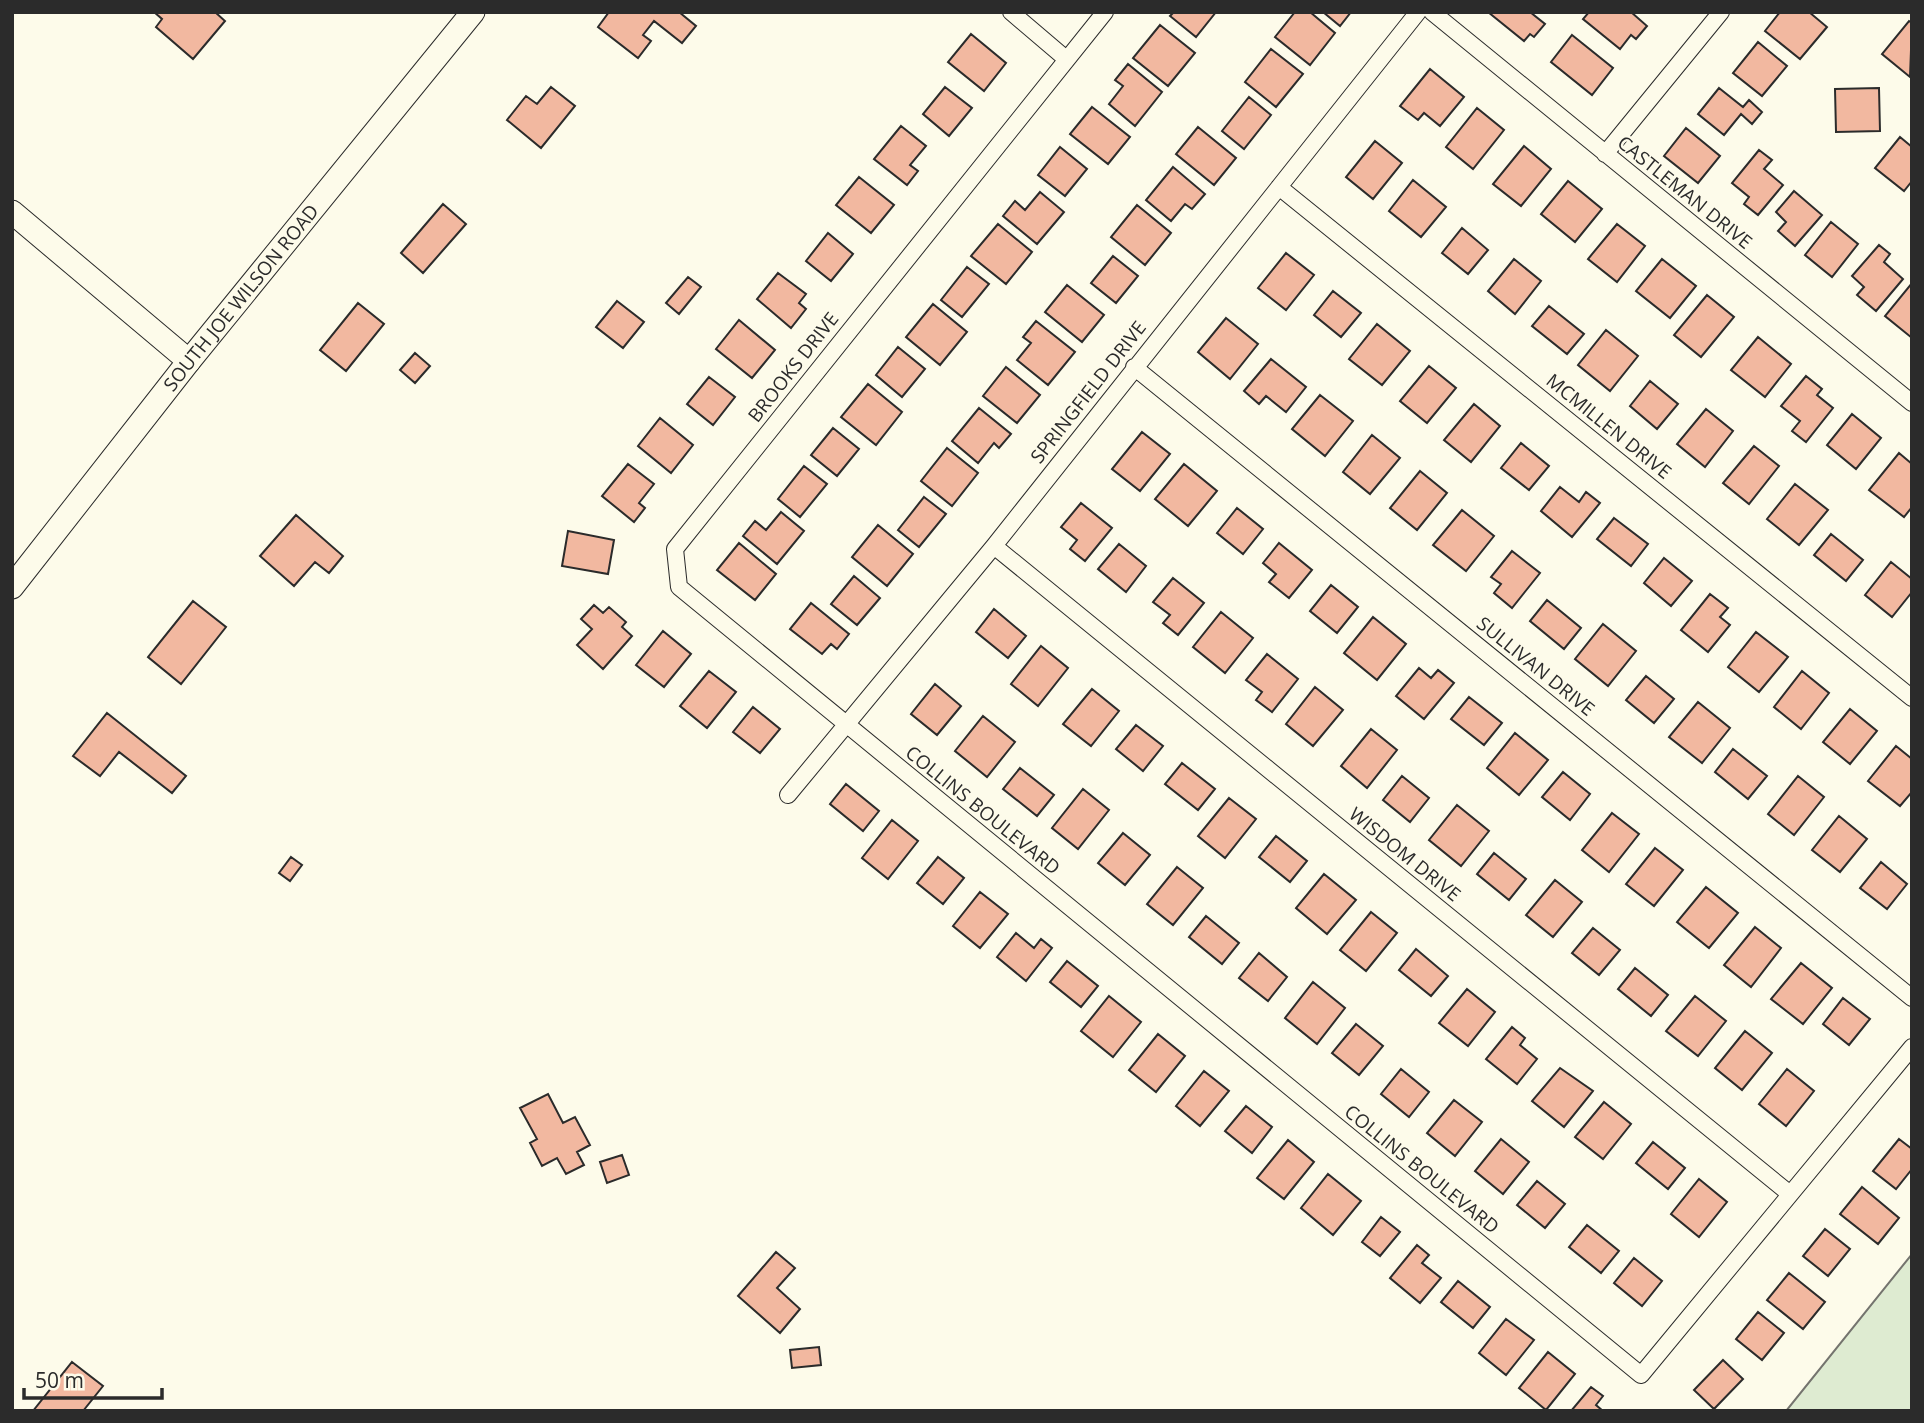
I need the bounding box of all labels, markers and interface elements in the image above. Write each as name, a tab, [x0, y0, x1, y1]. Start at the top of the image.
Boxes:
street label: CASTLEMAN DRIVE	[1612, 130, 1758, 254]
street label: SOUTH JOE WILSON ROAD	[157, 199, 324, 396]
street label: BROOKS DRIVE	[742, 306, 844, 428]
street label: SPRINGFIELD DRIVE	[1024, 315, 1152, 469]
street label: MCMILLEN DRIVE	[1541, 368, 1677, 484]
street label: SULLIVAN DRIVE	[1472, 610, 1600, 722]
street label: COLLINS BOULEVARD	[900, 740, 1066, 880]
street label: WISDOM DRIVE	[1344, 801, 1466, 907]
street label: COLLINS BOULEVARD	[1339, 1099, 1505, 1239]
scale bar	[24, 1356, 163, 1400]
text: 50 m	[35, 1366, 84, 1394]

